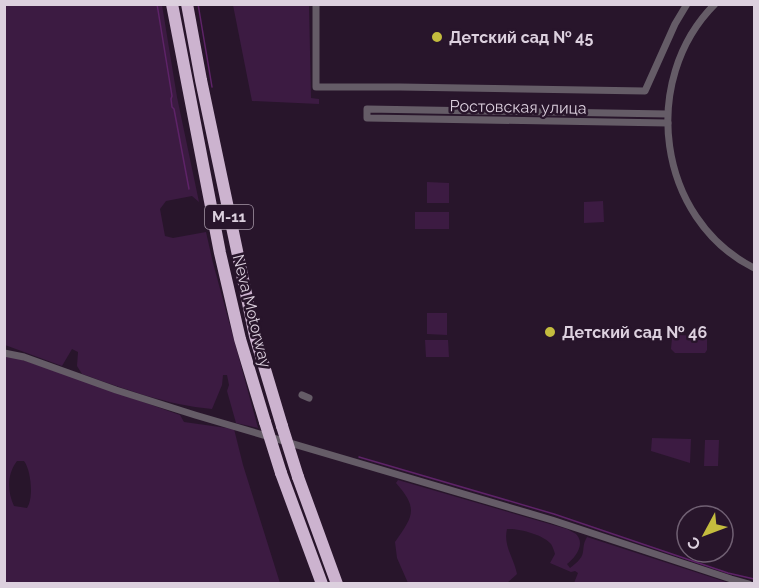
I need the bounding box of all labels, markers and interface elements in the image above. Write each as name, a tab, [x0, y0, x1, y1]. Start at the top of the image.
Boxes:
place label: Детский сад № 45	[449, 28, 593, 47]
marker: Детский сад № 45	[430, 30, 444, 44]
street label: Ростовская улица	[449, 96, 587, 118]
road number: М-11	[205, 205, 253, 229]
street label: Neva Motorway	[229, 252, 275, 370]
place label: Детский сад № 46	[562, 323, 707, 342]
marker: Детский сад № 46	[543, 325, 557, 339]
north arrow	[675, 504, 735, 564]
text: С	[683, 533, 705, 554]

